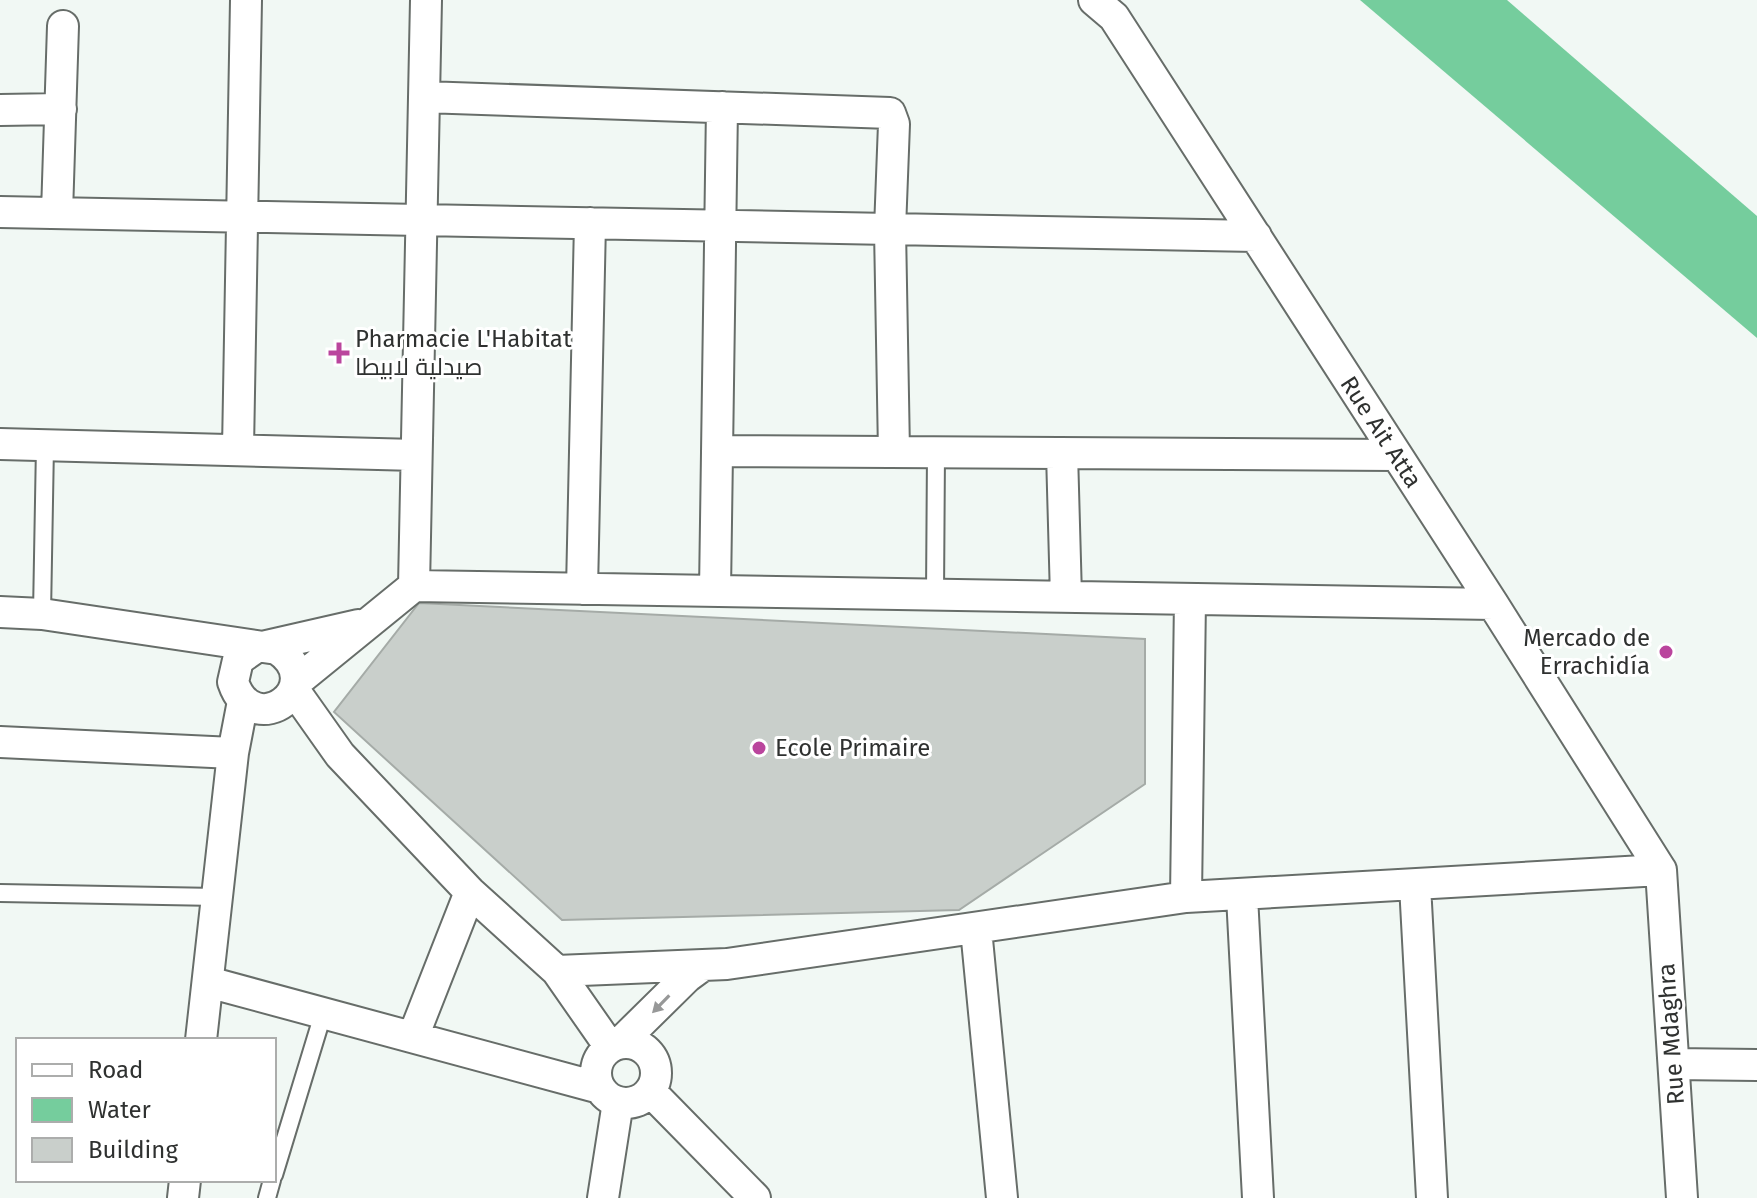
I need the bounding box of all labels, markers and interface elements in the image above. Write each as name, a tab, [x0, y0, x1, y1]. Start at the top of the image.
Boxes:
place label: Pharmacie L'Habitat صيدلية لابيطا	[355, 325, 572, 381]
marker: Pharmacie L'Habitat صيدلية لابيطا	[330, 344, 348, 362]
street label: Rue Ait Atta	[1335, 371, 1427, 493]
place label: Mercado de Errachidía	[1523, 624, 1650, 680]
marker: Mercado de Errachidía	[1657, 643, 1675, 661]
place label: Ecole Primaire	[775, 734, 930, 762]
marker: Ecole Primaire	[750, 739, 768, 757]
street label: Rue Mdaghra	[1652, 962, 1690, 1106]
one-way arrow	[652, 994, 671, 1013]
legend	[16, 1038, 276, 1182]
text: Road	[88, 1056, 143, 1084]
text: Water	[88, 1096, 152, 1124]
text: Building	[88, 1136, 178, 1164]

